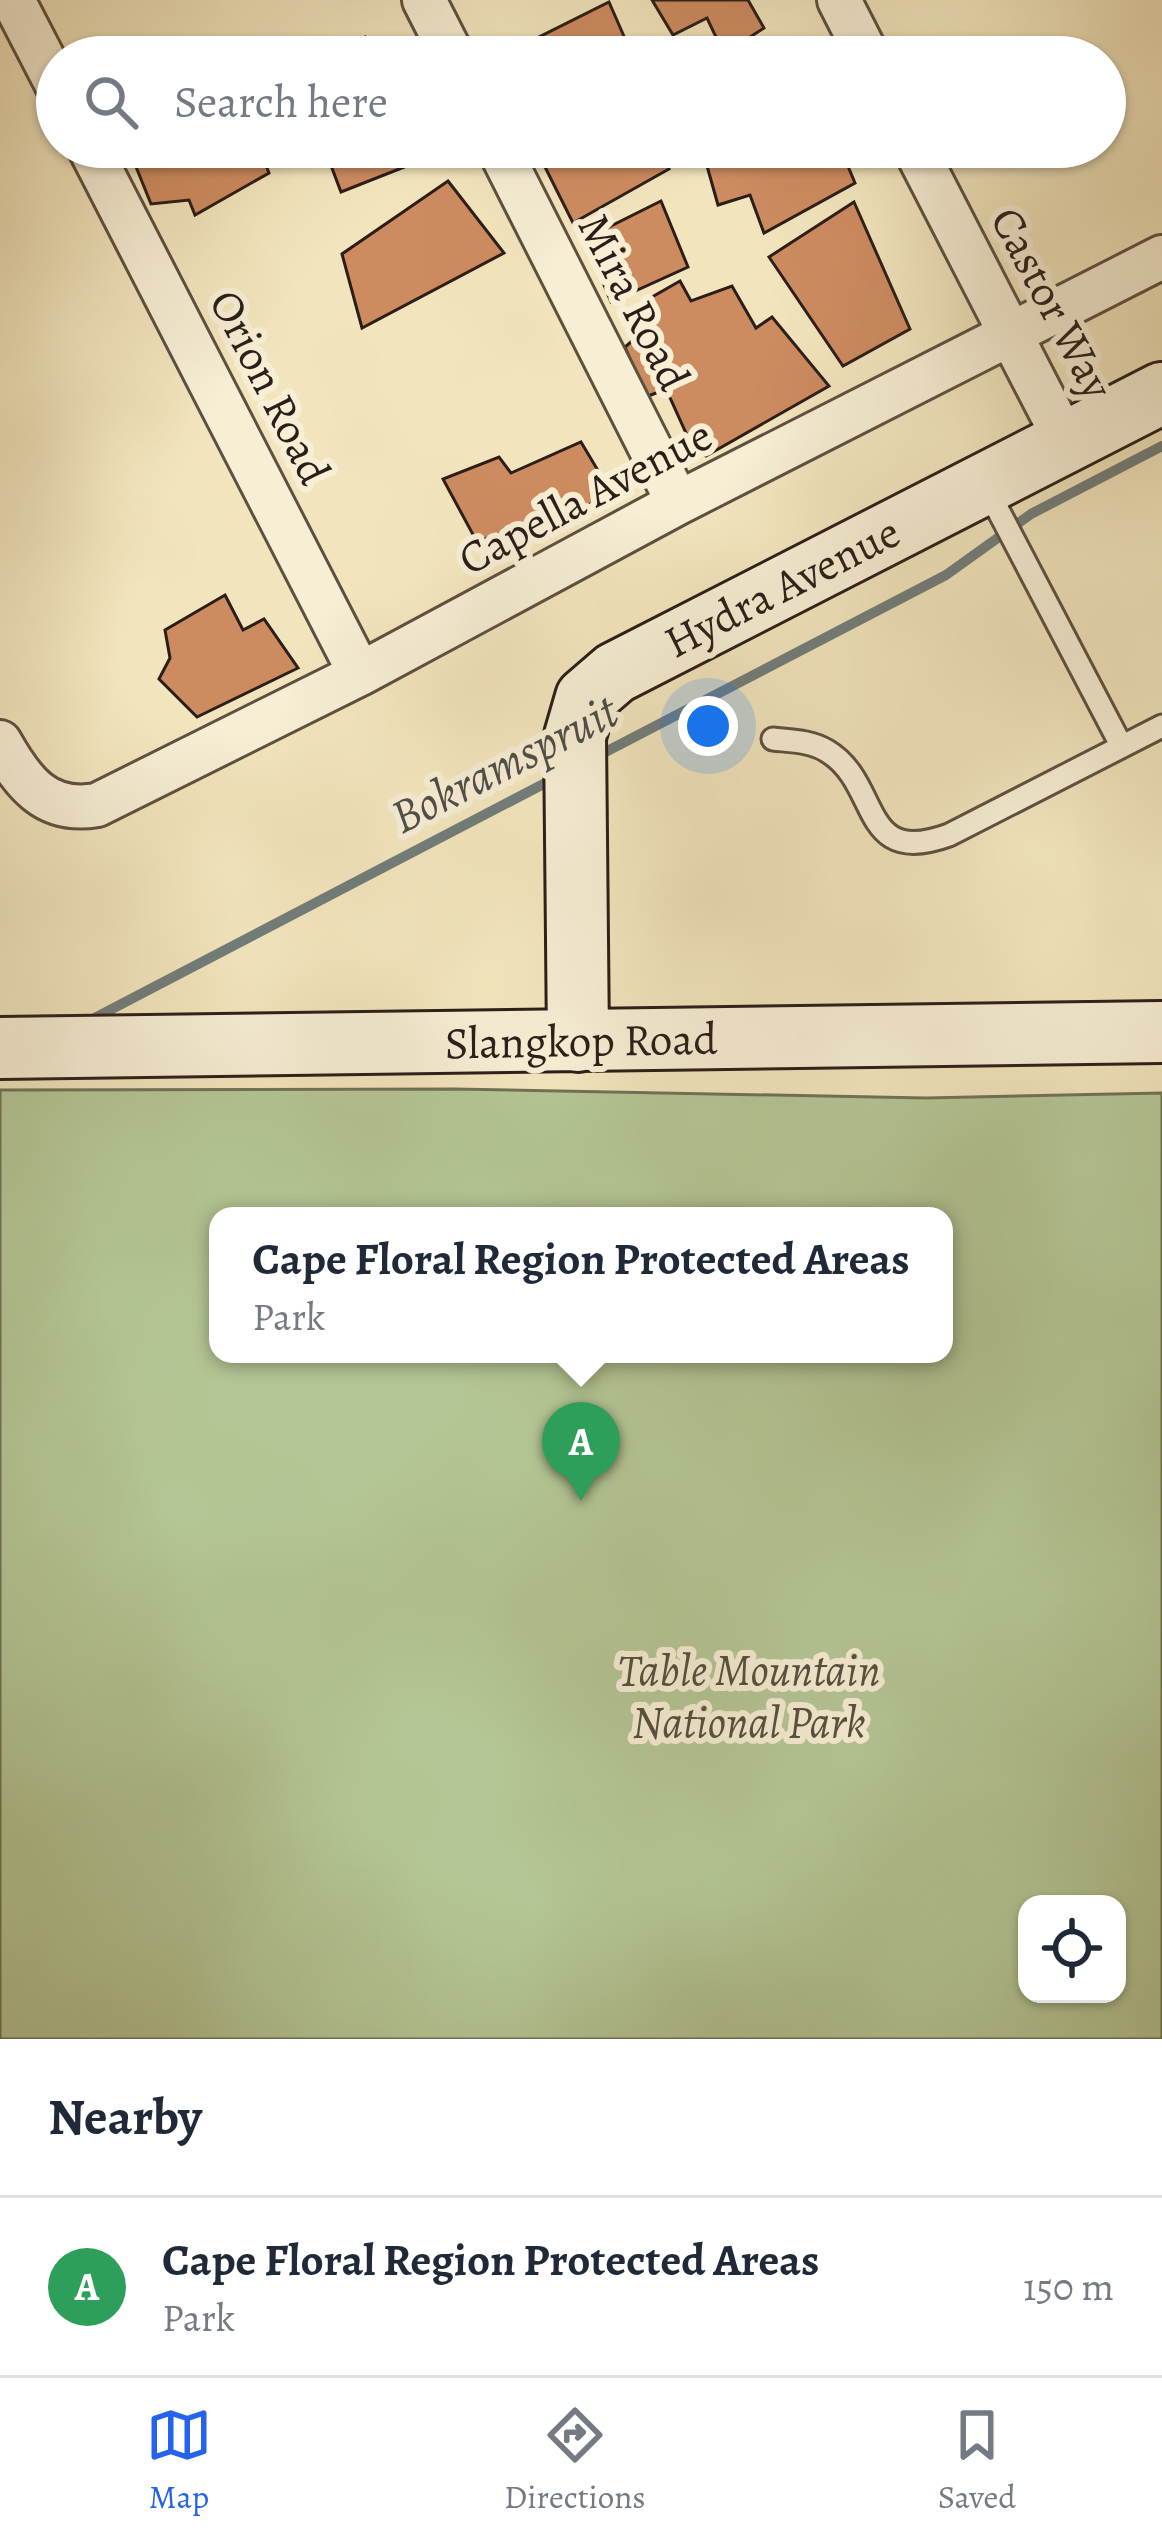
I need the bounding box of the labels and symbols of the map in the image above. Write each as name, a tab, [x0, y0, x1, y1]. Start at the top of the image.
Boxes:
street label: Castor Way	[976, 196, 1129, 411]
street label: Mira Road	[563, 203, 705, 402]
street label: Orion Road	[195, 279, 346, 496]
street label: Capella Avenue	[447, 404, 723, 590]
street label: Hydra Avenue	[654, 501, 910, 673]
water label: Bokramspruit	[379, 678, 631, 849]
your location	[678, 696, 738, 756]
street label: Slangkop Road	[444, 1008, 719, 1074]
pin: A	[542, 1402, 620, 1501]
park label: Table Mountain National Park	[618, 1639, 880, 1753]

